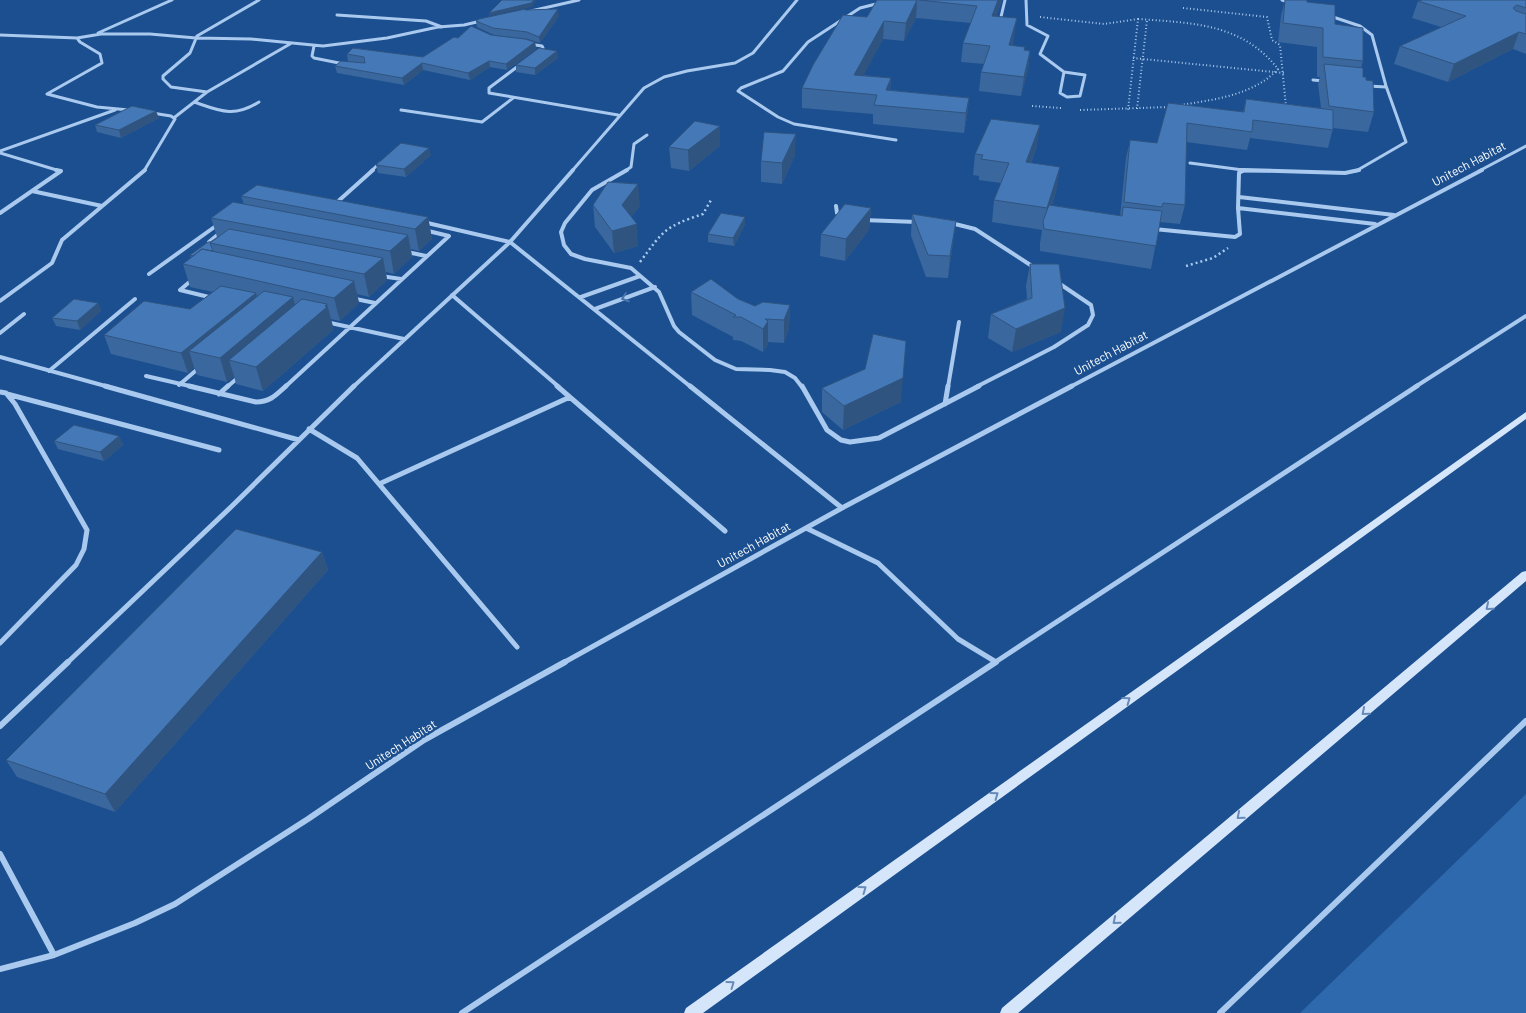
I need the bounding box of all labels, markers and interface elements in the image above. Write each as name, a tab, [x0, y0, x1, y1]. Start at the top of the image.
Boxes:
street label: Unitech Habitat	[1429, 138, 1508, 188]
one-way arrow	[621, 292, 630, 302]
street label: Unitech Habitat	[1071, 327, 1150, 377]
street label: Unitech Habitat	[715, 518, 793, 570]
one-way arrow	[1485, 601, 1494, 610]
one-way arrow	[1121, 697, 1131, 706]
one-way arrow	[1361, 706, 1370, 715]
street label: Unitech Habitat	[362, 716, 438, 772]
one-way arrow	[989, 792, 999, 801]
one-way arrow	[1237, 811, 1246, 820]
one-way arrow	[857, 887, 866, 895]
one-way arrow	[1113, 916, 1122, 924]
one-way arrow	[725, 982, 734, 990]

